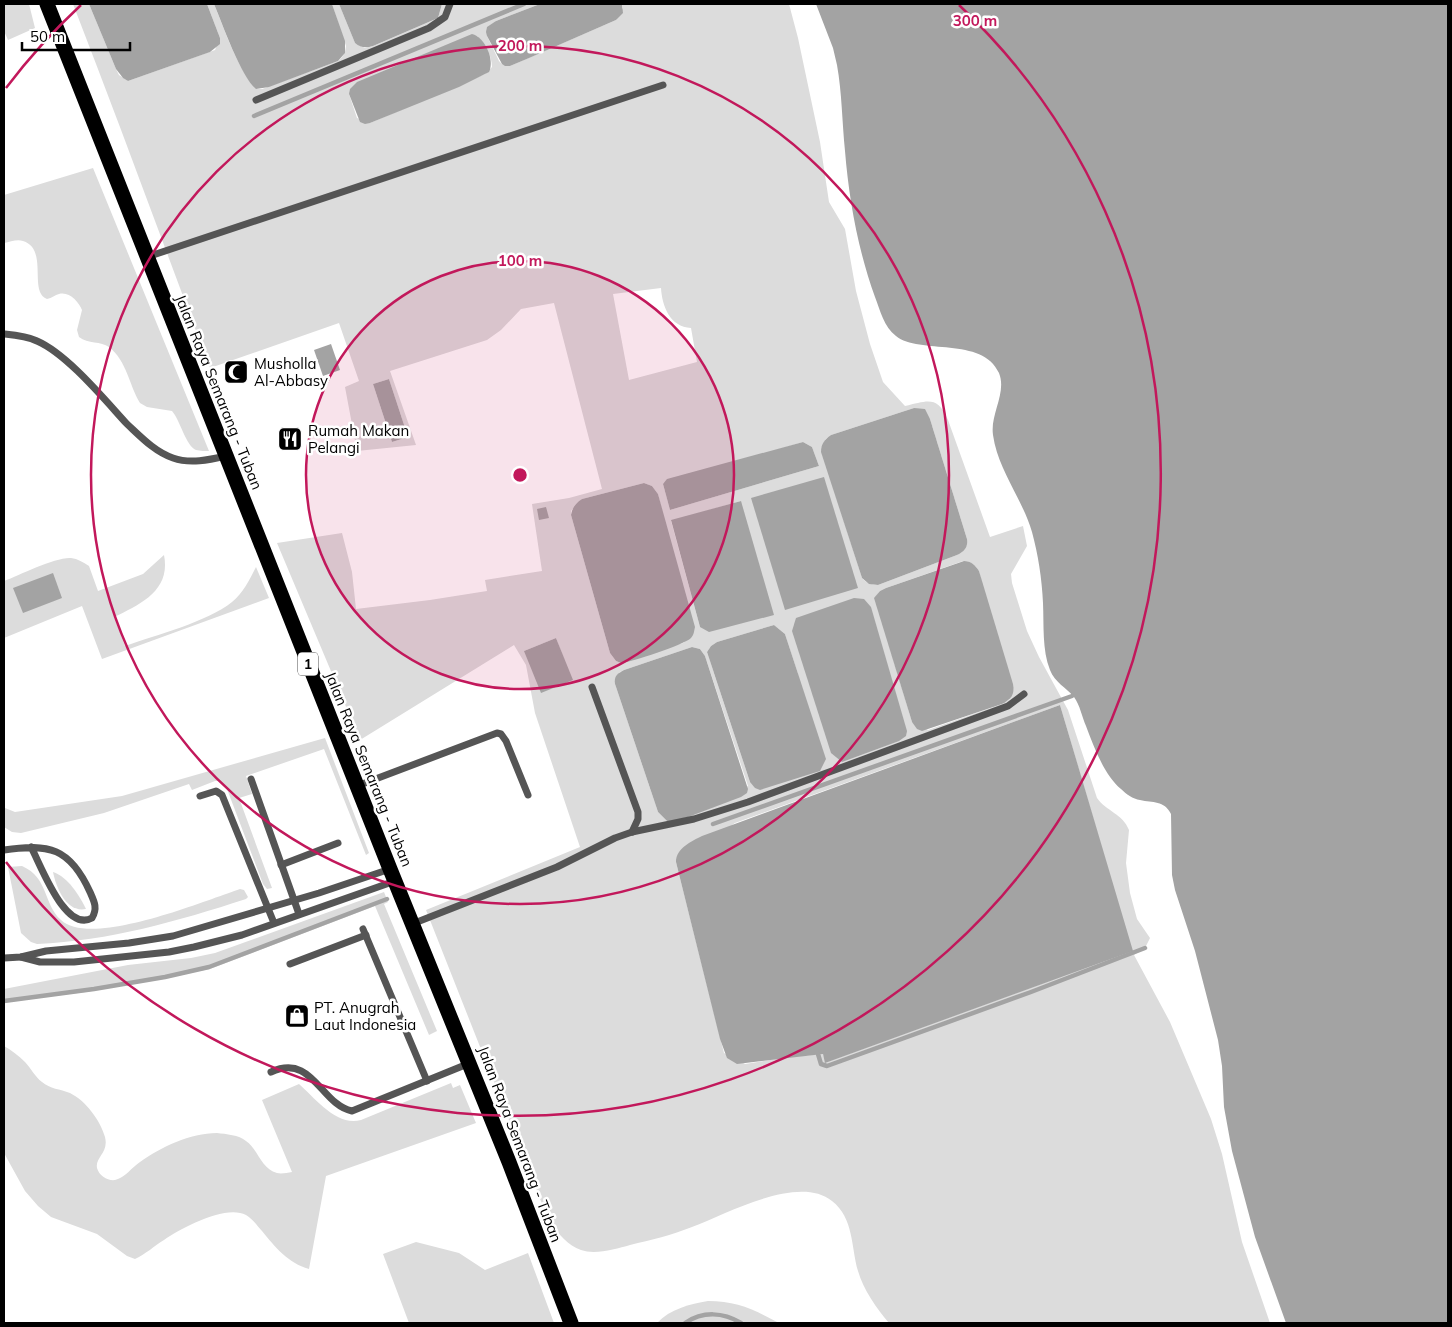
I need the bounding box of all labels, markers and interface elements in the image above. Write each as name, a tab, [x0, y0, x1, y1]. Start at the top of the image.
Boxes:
text: 300 m	[953, 11, 997, 30]
scale bar	[22, 20, 130, 52]
text: 50 m	[30, 27, 65, 46]
text: 200 m	[498, 36, 542, 55]
text: 100 m	[498, 251, 542, 270]
street label: Jalan Raya Semarang - Tuban	[171, 292, 267, 492]
place label: Musholla Al-Abbasy	[254, 354, 328, 390]
mosque icon: Musholla Al-Abbasy	[223, 359, 249, 385]
place label: Rumah Makan Pelangi	[308, 421, 409, 457]
restaurant icon: Rumah Makan Pelangi	[277, 426, 303, 452]
centre of rings	[511, 466, 529, 484]
road number: 1	[298, 652, 318, 676]
street label: Jalan Raya Semarang - Tuban	[321, 669, 417, 869]
place label: PT. Anugrah Laut Indonesia	[314, 998, 416, 1034]
shop icon: PT. Anugrah Laut Indonesia	[284, 1003, 310, 1029]
street label: Jalan Raya Semarang - Tuban	[474, 1043, 566, 1245]

